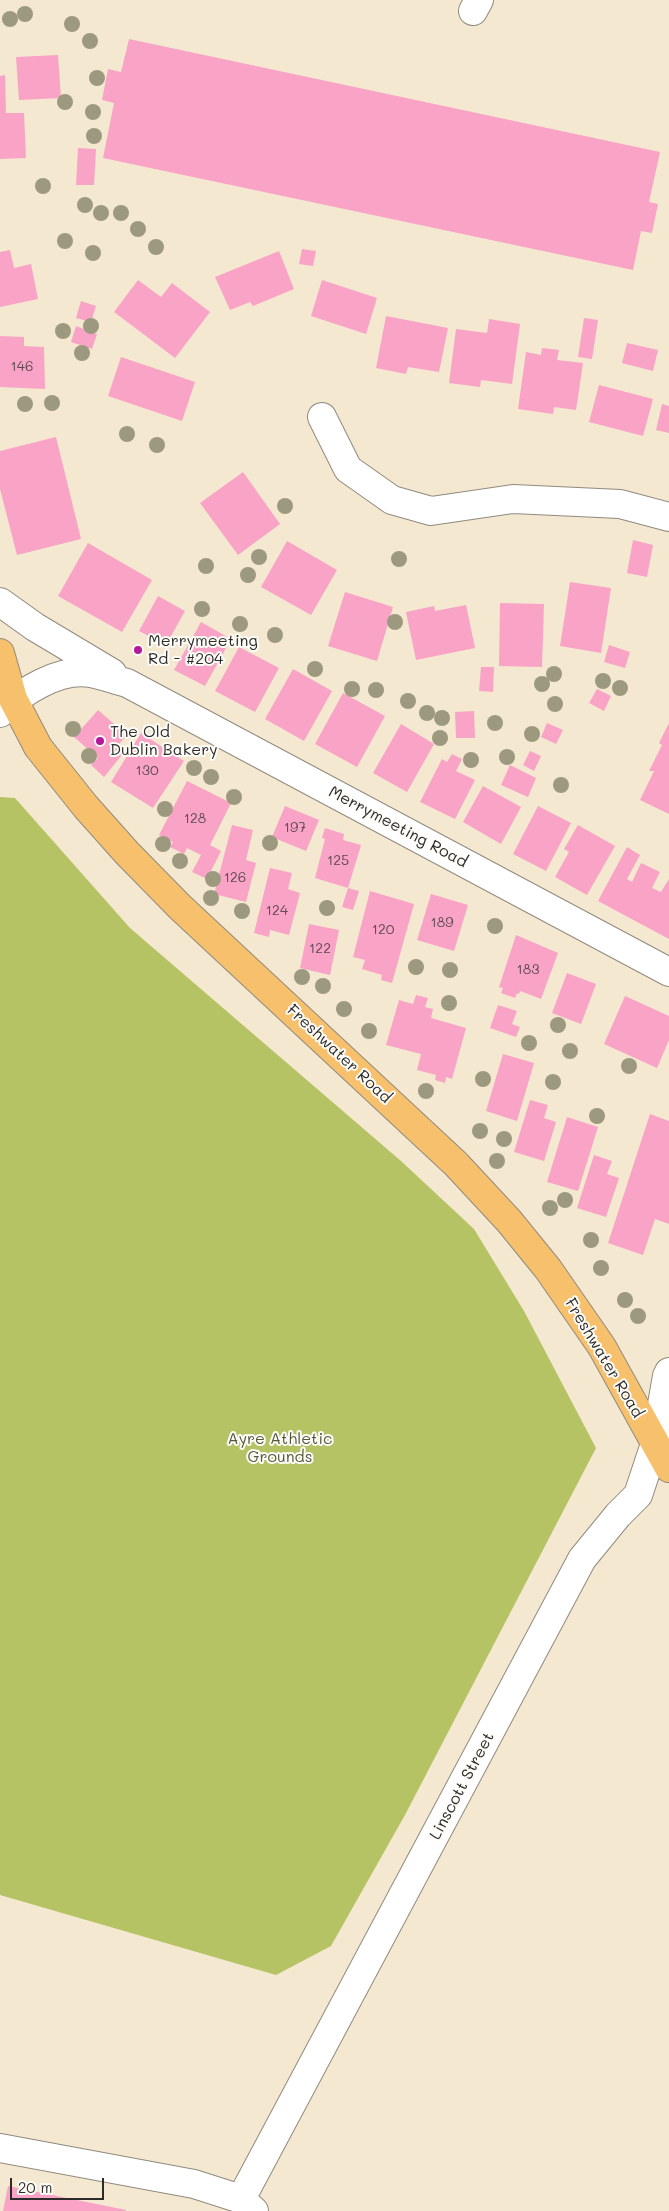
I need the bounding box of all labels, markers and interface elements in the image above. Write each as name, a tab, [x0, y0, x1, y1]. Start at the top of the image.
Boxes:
house number: 146	[11, 359, 33, 375]
place label: Merrymeeting Rd - #204	[148, 631, 258, 669]
marker: Merrymeeting Rd - #204	[132, 644, 144, 656]
place label: The Old Dublin Bakery	[110, 722, 218, 760]
marker: The Old Dublin Bakery	[94, 735, 106, 747]
house number: 130	[135, 763, 159, 779]
street label: Merrymeeting Road	[325, 782, 471, 872]
house number: 128	[184, 811, 206, 827]
house number: 197	[284, 820, 306, 836]
house number: 125	[327, 853, 349, 869]
house number: 126	[224, 870, 246, 886]
house number: 124	[266, 903, 288, 919]
house number: 189	[430, 915, 454, 931]
house number: 120	[372, 922, 394, 938]
house number: 122	[309, 941, 331, 957]
house number: 183	[517, 962, 539, 978]
street label: Freshwater Road	[283, 1001, 395, 1107]
street label: Freshwater Road	[561, 1295, 647, 1421]
park label: Ayre Athletic Grounds	[228, 1429, 332, 1467]
street label: Linscott Street	[426, 1729, 498, 1843]
scale bar	[12, 2168, 106, 2200]
text: 20 m	[18, 2177, 52, 2197]

